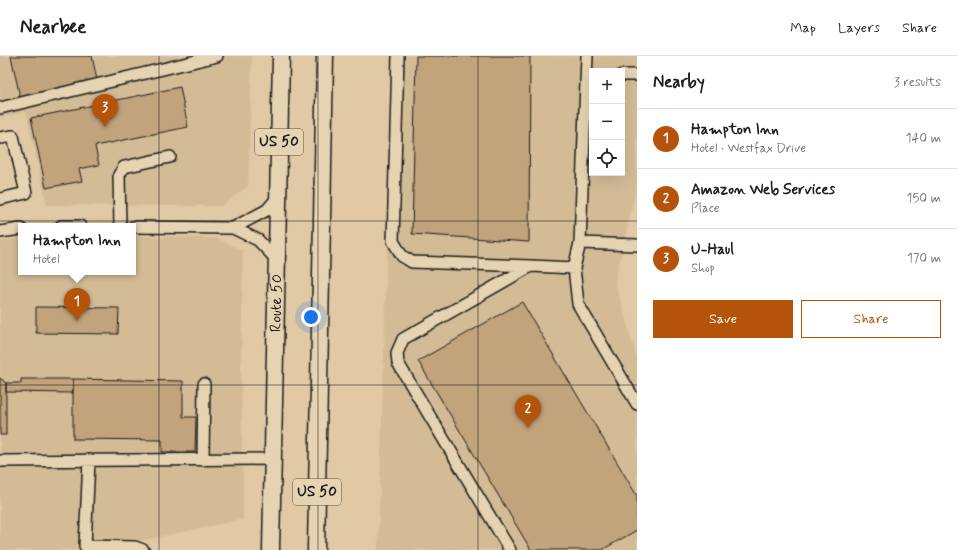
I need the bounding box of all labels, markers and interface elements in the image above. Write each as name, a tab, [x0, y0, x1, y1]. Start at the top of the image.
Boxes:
text: Nearbee	[20, 15, 86, 40]
text: Map	[790, 19, 816, 37]
text: Layers	[838, 19, 880, 37]
text: Share	[902, 19, 937, 37]
map controls	[589, 68, 625, 176]
button: +	[589, 68, 625, 104]
text: Nearby	[653, 71, 705, 93]
text: 3 results	[894, 74, 941, 91]
pin: 3	[92, 94, 118, 127]
button: −	[589, 104, 625, 140]
text: Hampton Inn	[691, 120, 779, 140]
road number: US 50	[255, 129, 303, 155]
text: 1	[663, 130, 669, 147]
text: 140 m	[906, 130, 941, 147]
button: locate	[589, 140, 625, 176]
text: Hotel · Westfax Drive	[691, 140, 806, 157]
text: Amazon Web Services	[691, 180, 835, 200]
text: 2	[663, 190, 669, 207]
text: 150 m	[907, 190, 941, 207]
text: Place	[691, 200, 720, 217]
popup	[18, 223, 136, 275]
text: Hampton Inn	[33, 231, 121, 251]
text: U-Haul	[691, 240, 734, 260]
text: 3	[663, 250, 669, 267]
text: 170 m	[907, 250, 941, 267]
text: Hotel	[33, 251, 60, 268]
text: Shop	[691, 260, 715, 277]
street label: Route 50	[265, 274, 287, 332]
pin: 1	[64, 288, 90, 321]
button: Save	[653, 300, 793, 338]
button: Share	[801, 300, 941, 338]
your location	[301, 307, 321, 327]
pin: 2	[515, 395, 541, 428]
road number: US 50	[293, 479, 341, 505]

